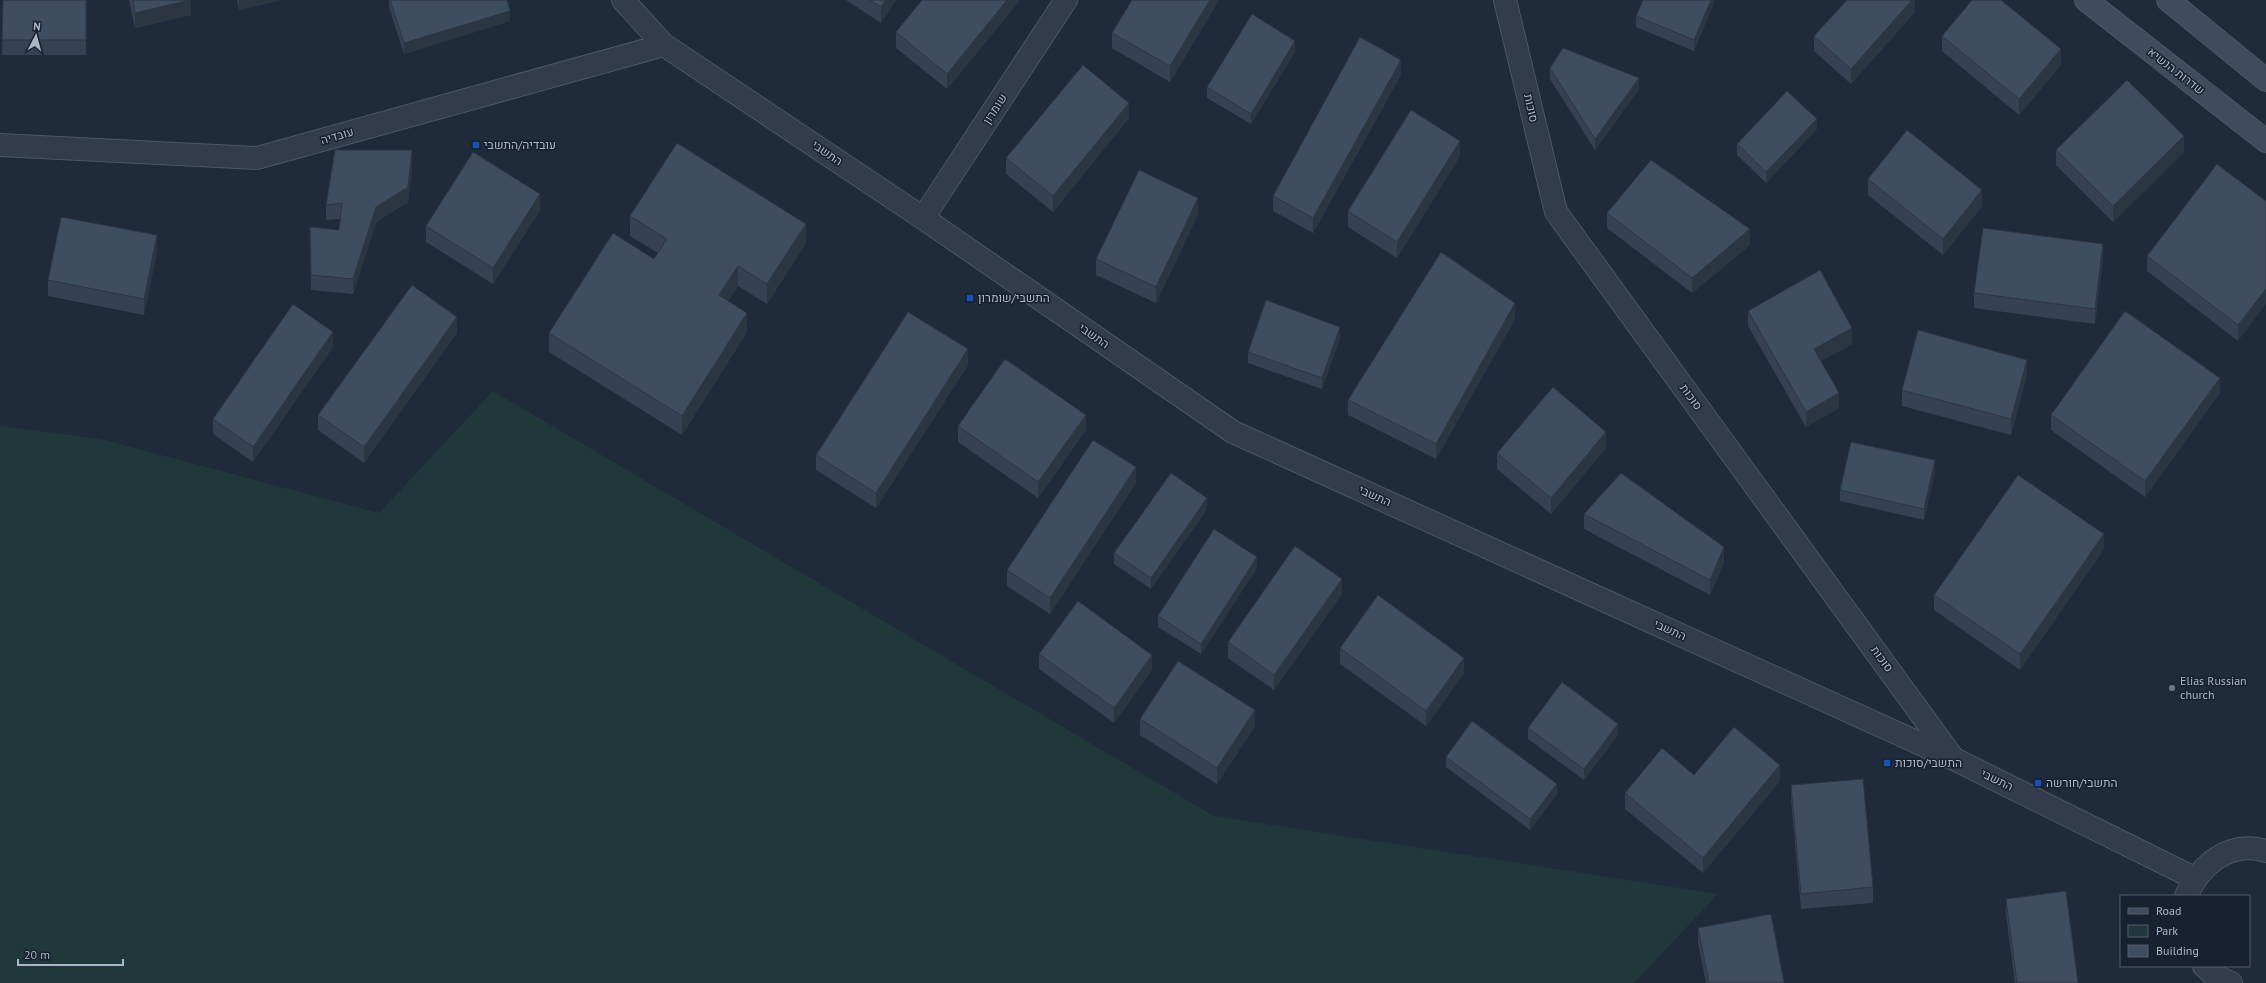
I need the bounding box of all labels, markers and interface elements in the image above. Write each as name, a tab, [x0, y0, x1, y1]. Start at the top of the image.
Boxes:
north arrow	[16, 16, 56, 56]
text: N	[33, 19, 41, 33]
street label: שדרות הנשיא	[2145, 44, 2208, 97]
street label: שומרון	[979, 91, 1010, 127]
street label: סוכות	[1521, 92, 1542, 124]
street label: עובדיה	[319, 124, 355, 147]
place label: עובדיה/התשבי	[484, 137, 556, 152]
street label: התשבי	[809, 137, 846, 168]
marker: עובדיה/התשבי	[471, 140, 481, 150]
place label: התשבי/שומרון	[978, 290, 1050, 305]
marker: התשבי/שומרון	[965, 293, 975, 303]
street label: התשבי	[1076, 320, 1113, 351]
street label: סוכות	[1677, 381, 1706, 413]
street label: התשבי	[1357, 482, 1394, 509]
street label: התשבי	[1652, 616, 1689, 643]
street label: סוכות	[1868, 643, 1897, 675]
place label: Elias Russian church	[2180, 673, 2247, 702]
marker: Elias Russian church	[2167, 683, 2177, 693]
place label: התשבי/סוכות	[1895, 755, 1962, 770]
marker: התשבי/סוכות	[1882, 758, 1892, 768]
street label: התשבי	[1979, 765, 2016, 794]
place label: התשבי/חורשה	[2046, 775, 2118, 790]
marker: התשבי/חורשה	[2033, 778, 2043, 788]
legend	[2120, 895, 2250, 967]
text: Road	[2156, 903, 2181, 918]
text: Park	[2156, 923, 2178, 938]
scale bar	[18, 941, 123, 967]
text: Building	[2156, 943, 2199, 958]
text: 20 m	[24, 947, 50, 962]

